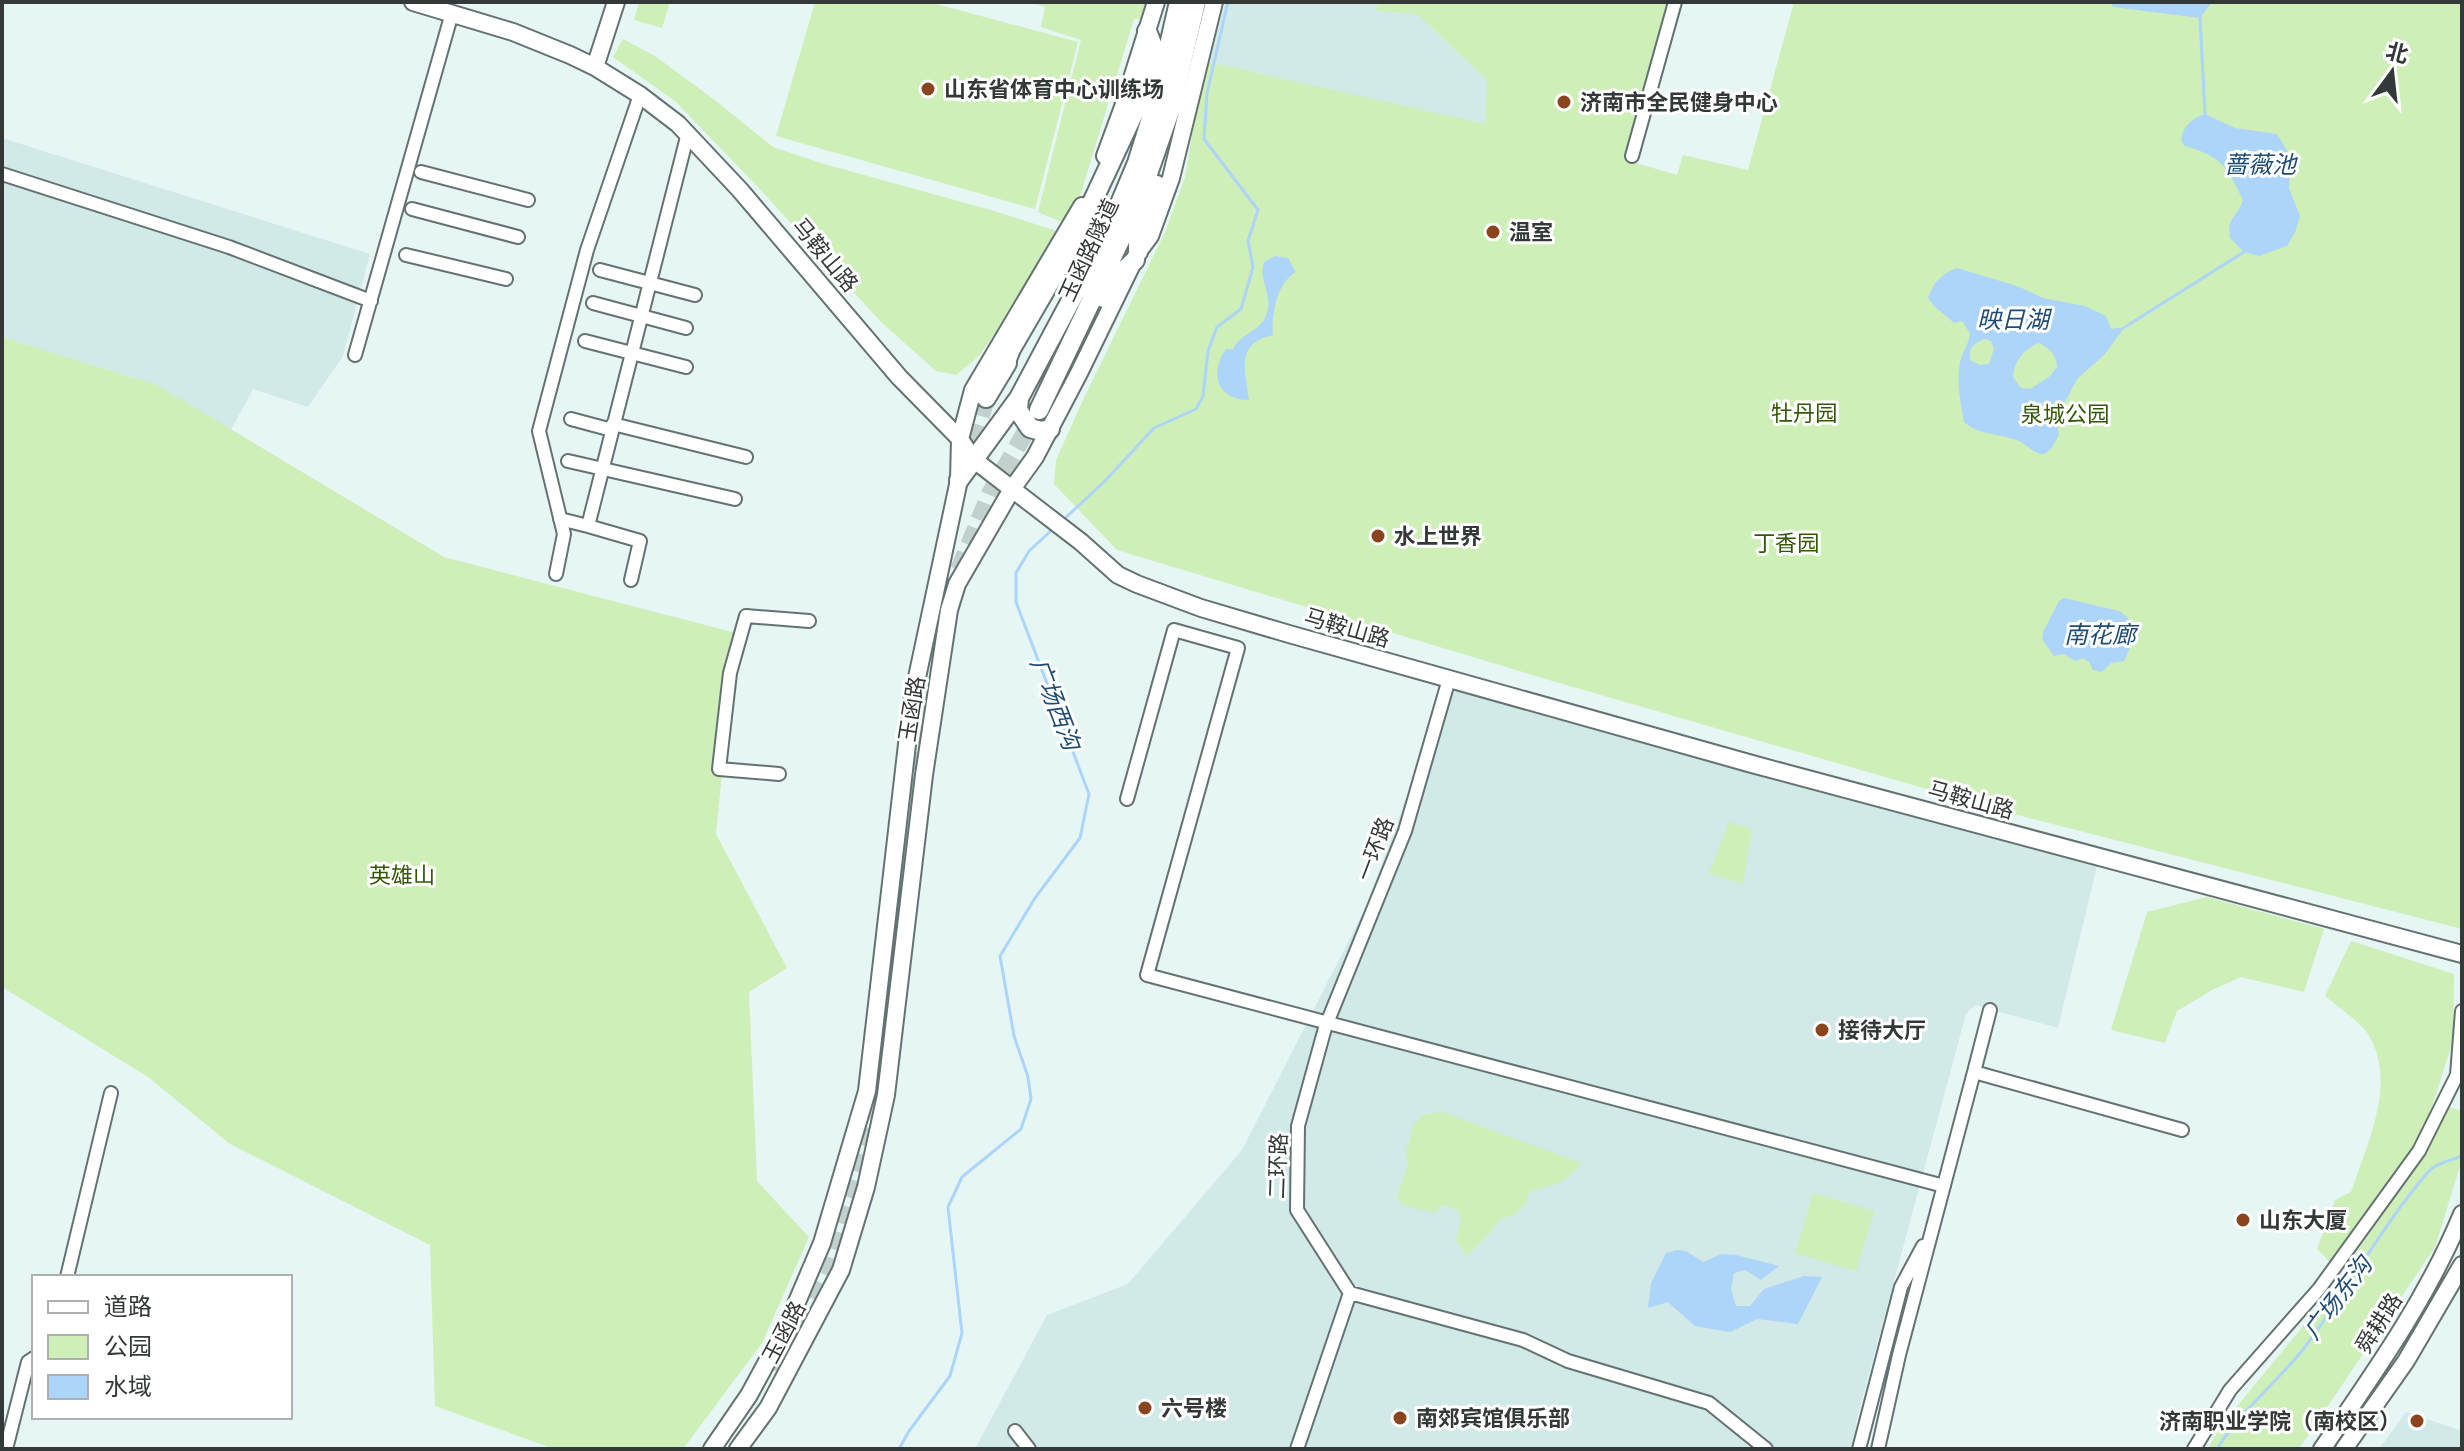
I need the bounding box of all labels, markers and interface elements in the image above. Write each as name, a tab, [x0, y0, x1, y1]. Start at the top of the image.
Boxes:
north arrow	[2352, 32, 2432, 112]
text: 北	[2383, 38, 2411, 68]
place label: 山东省体育中心训练场	[944, 77, 1164, 102]
marker: 山东省体育中心训练场	[919, 80, 937, 98]
place label: 济南市全民健身中心	[1580, 90, 1778, 115]
marker: 济南市全民健身中心	[1555, 93, 1573, 111]
water label: 蔷薇池	[2224, 151, 2298, 179]
street label: 玉函路隧道	[1054, 195, 1124, 305]
street label: 马鞍山路	[787, 213, 863, 297]
place label: 温室	[1509, 220, 1553, 245]
marker: 温室	[1484, 223, 1502, 241]
water label: 映日湖	[1977, 306, 2053, 334]
park label: 牡丹园	[1771, 401, 1837, 426]
park label: 泉城公园	[2021, 402, 2109, 427]
place label: 水上世界	[1394, 524, 1482, 549]
marker: 水上世界	[1369, 527, 1387, 545]
park label: 丁香园	[1753, 531, 1819, 556]
street label: 马鞍山路	[1301, 604, 1393, 652]
water label: 南花廊	[2064, 621, 2140, 649]
water label: 广场西沟	[1025, 654, 1086, 757]
street label: 玉函路	[894, 674, 930, 744]
street label: 马鞍山路	[1925, 777, 2017, 823]
street label: 一环路	[1352, 814, 1398, 884]
park label: 英雄山	[369, 863, 435, 888]
place label: 接待大厅	[1838, 1018, 1926, 1043]
marker: 接待大厅	[1813, 1021, 1831, 1039]
street label: 二环路	[1264, 1133, 1292, 1199]
place label: 山东大厦	[2259, 1208, 2347, 1233]
marker: 山东大厦	[2234, 1211, 2252, 1229]
water label: 广场东沟	[2298, 1249, 2380, 1345]
legend	[32, 1275, 292, 1419]
street label: 舜耕路	[2351, 1288, 2407, 1358]
text: 道路	[104, 1293, 152, 1321]
street label: 玉函路	[757, 1297, 811, 1367]
text: 公园	[104, 1333, 152, 1361]
text: 水域	[104, 1373, 152, 1401]
place label: 六号楼	[1161, 1396, 1227, 1421]
marker: 六号楼	[1136, 1399, 1154, 1417]
place label: 南郊宾馆俱乐部	[1416, 1406, 1570, 1431]
marker: 南郊宾馆俱乐部	[1391, 1409, 1409, 1427]
place label: 济南职业学院（南校区）	[2159, 1409, 2401, 1434]
marker: 济南职业学院（南校区）	[2408, 1412, 2426, 1430]

